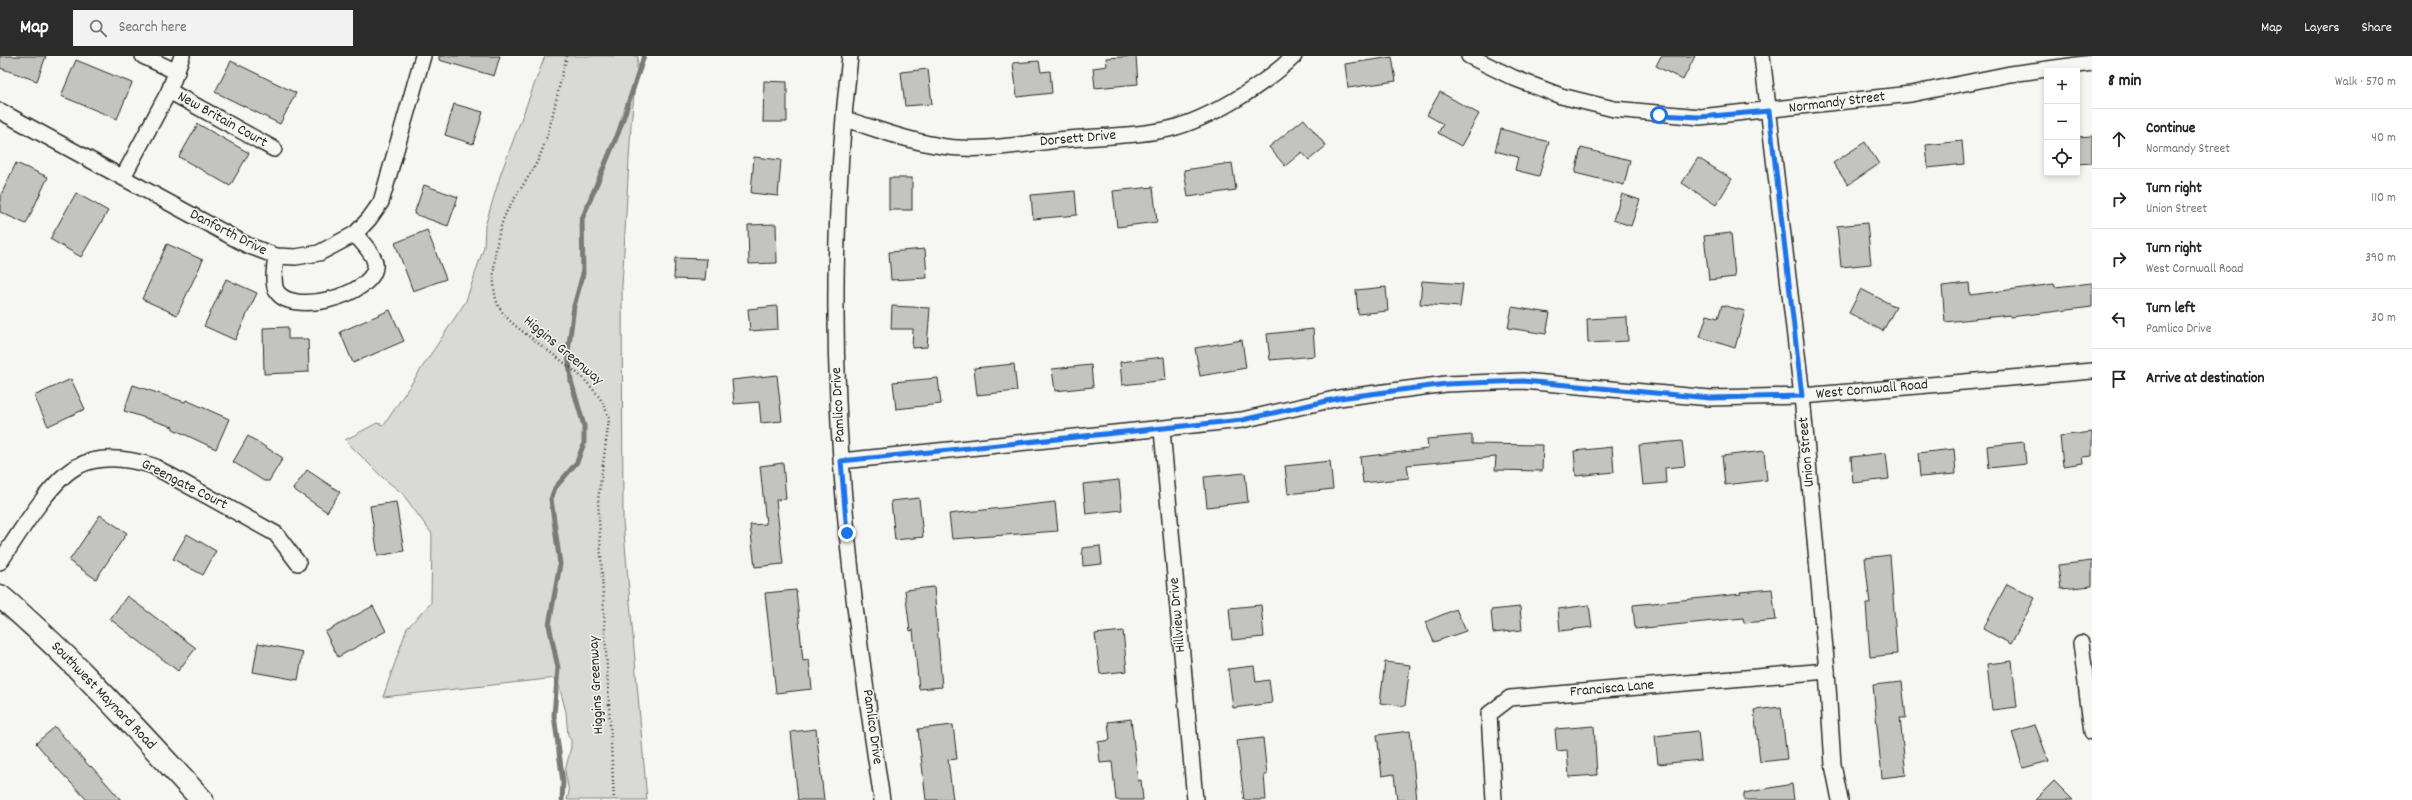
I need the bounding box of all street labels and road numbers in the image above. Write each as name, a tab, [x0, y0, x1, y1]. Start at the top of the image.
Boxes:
street label: New Britain Court	[173, 86, 271, 154]
street label: Normandy Street	[1788, 86, 1887, 120]
street label: Dorsett Drive	[1039, 125, 1117, 153]
street label: Danforth Drive	[186, 204, 271, 262]
street label: Higgins Greenway	[518, 311, 609, 392]
street label: Pamlico Drive	[826, 366, 852, 443]
street label: West Cornwall Road	[1815, 374, 1929, 406]
street label: Union Street	[1793, 416, 1821, 488]
street label: Greengate Court	[137, 454, 231, 516]
street label: Hillview Drive	[1164, 576, 1192, 653]
street label: Higgins Greenway	[583, 634, 611, 735]
street label: Southwest Maynard Road	[45, 637, 161, 755]
street label: Francisca Lane	[1569, 674, 1655, 704]
street label: Pamlico Drive	[856, 688, 888, 766]

